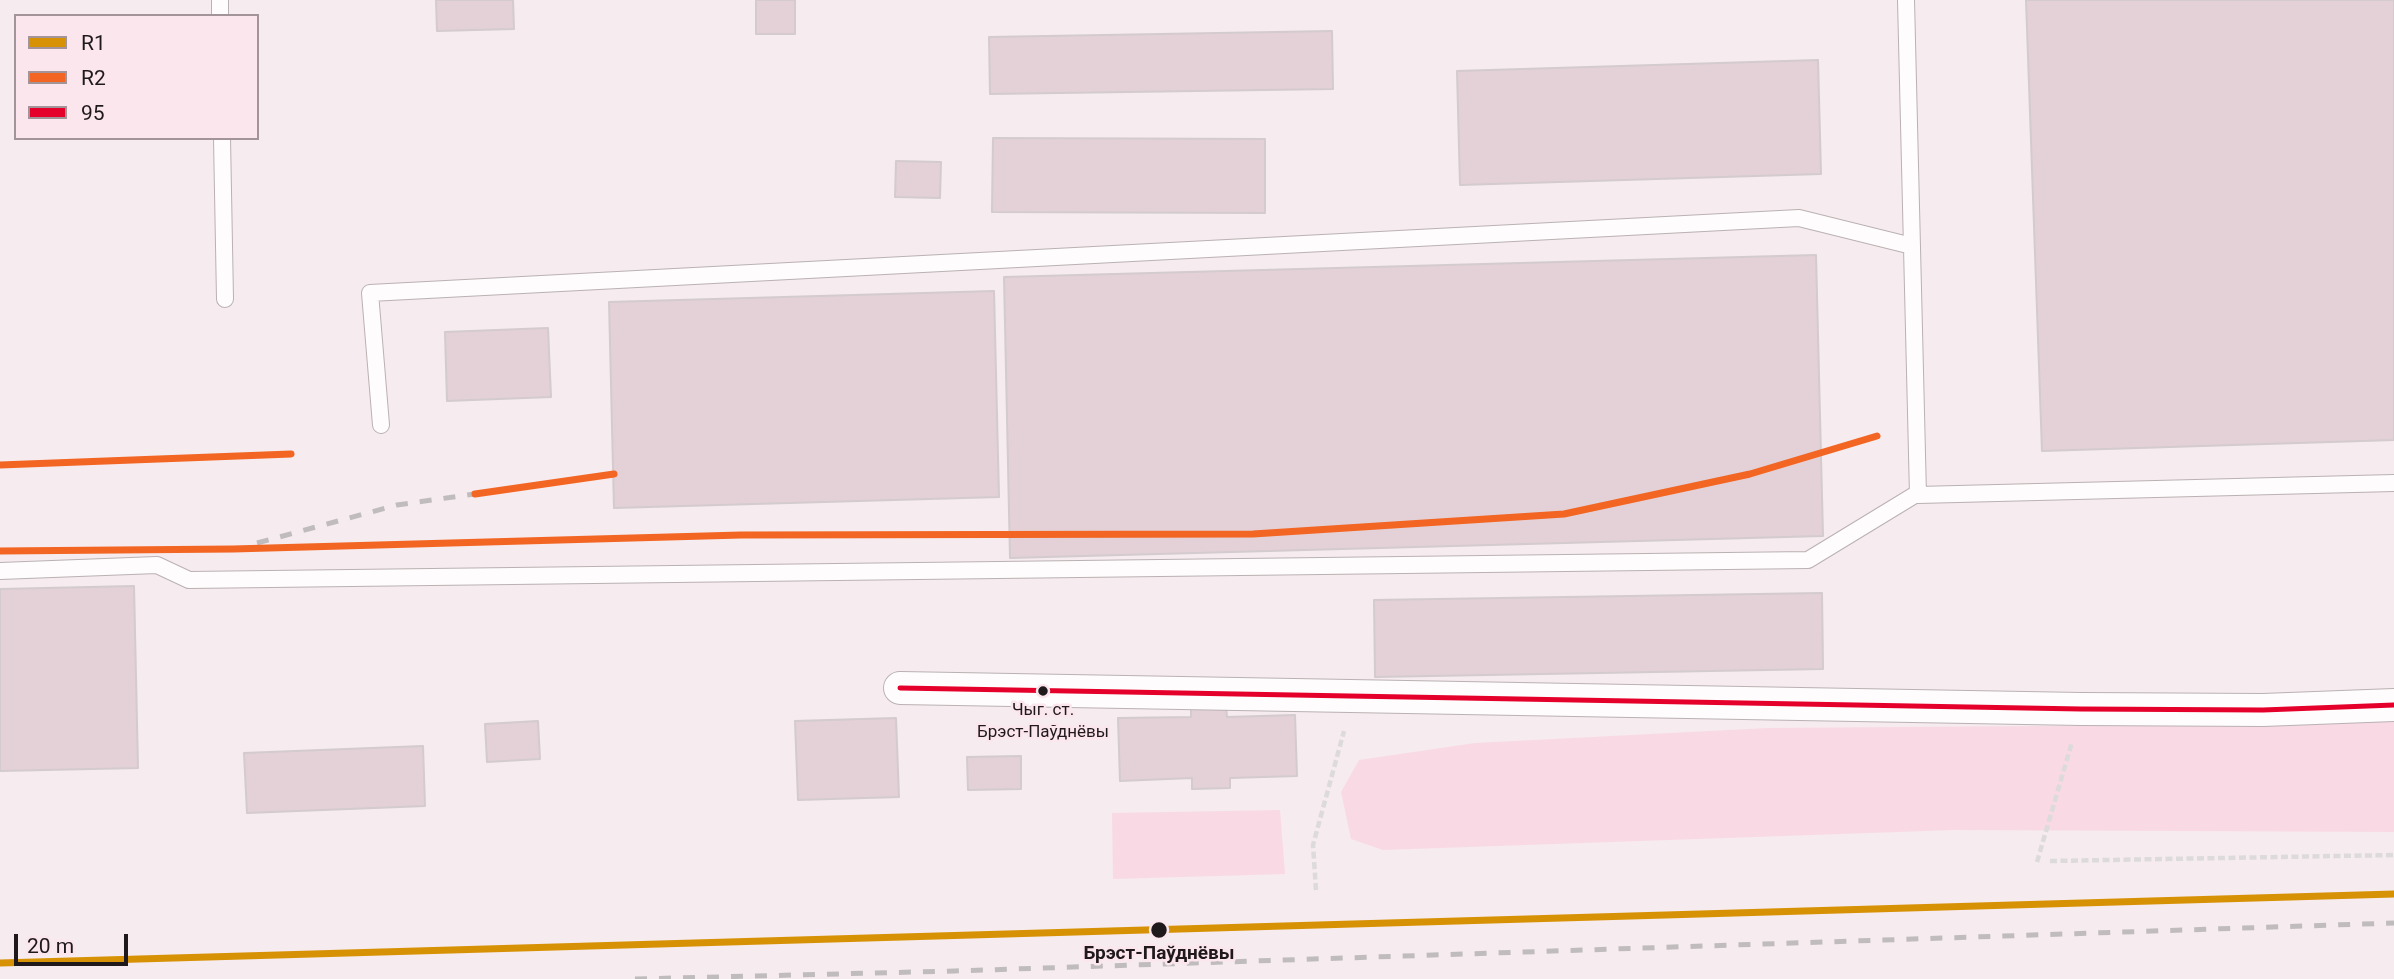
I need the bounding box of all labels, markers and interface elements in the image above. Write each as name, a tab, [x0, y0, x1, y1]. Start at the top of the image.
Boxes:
legend	[14, 14, 259, 140]
text: R1	[81, 31, 106, 55]
text: R2	[81, 66, 106, 90]
text: 95	[81, 101, 105, 125]
marker: Чыг. ст. Брэст-Паўднёвы	[1036, 684, 1050, 698]
place label: Чыг. ст. Брэст-Паўднёвы	[977, 701, 1109, 741]
scale bar	[18, 920, 131, 964]
marker: Брэст-Паўднёвы	[1149, 920, 1169, 940]
text: 20 m	[27, 934, 74, 958]
place label: Брэст-Паўднёвы	[1083, 943, 1235, 965]

